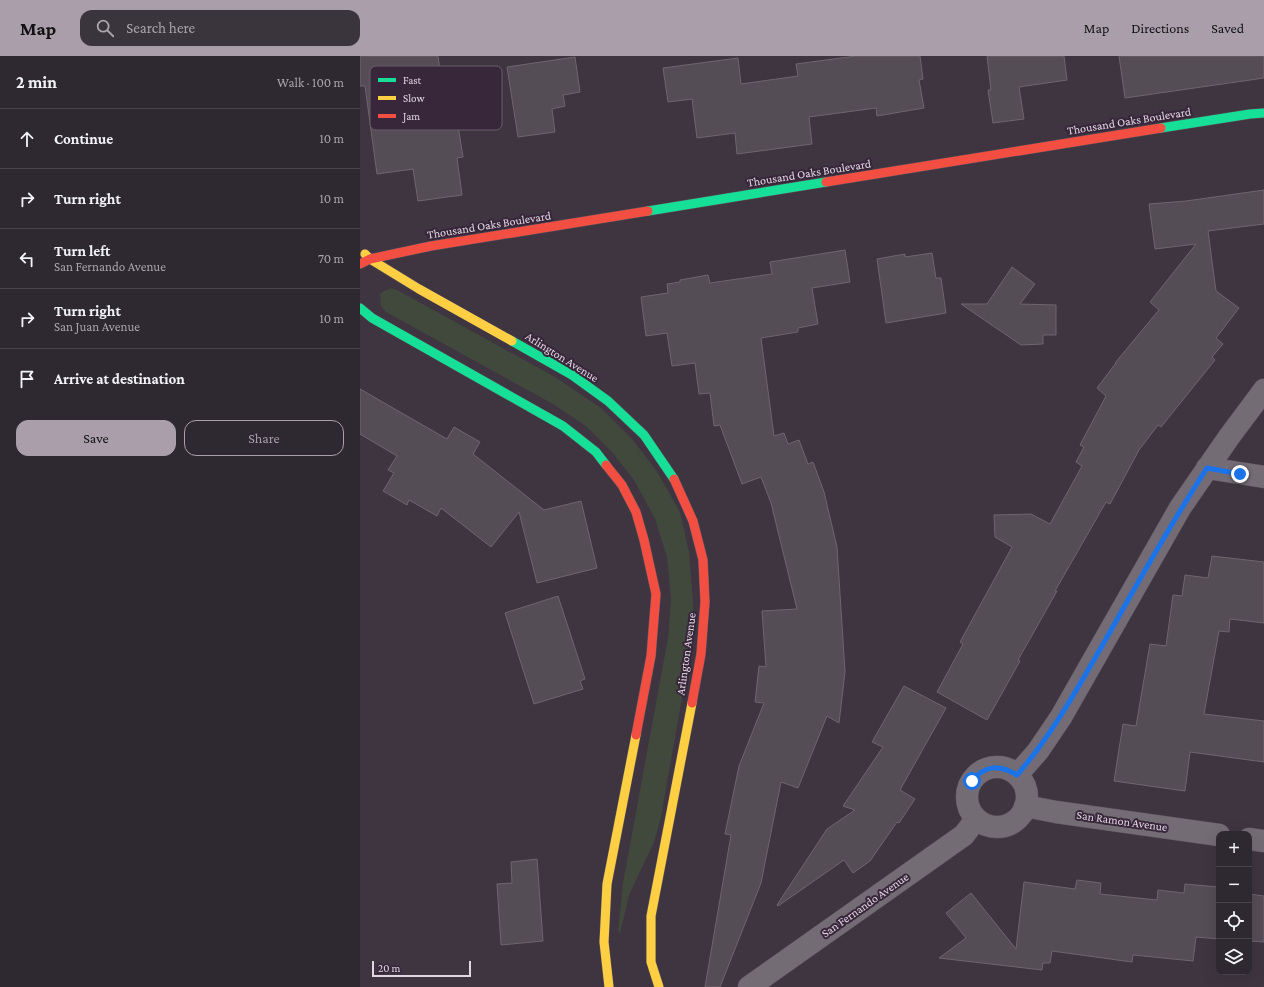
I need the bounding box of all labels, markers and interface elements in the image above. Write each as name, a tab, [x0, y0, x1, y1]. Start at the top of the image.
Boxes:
search box	[80, 10, 360, 46]
icon: search	[94, 17, 116, 39]
text: Map	[20, 18, 56, 39]
text: Search here	[126, 20, 195, 36]
text: Map	[1084, 20, 1109, 36]
text: Directions	[1131, 20, 1189, 36]
text: Saved	[1211, 20, 1244, 36]
legend	[370, 66, 502, 130]
text: 2 min	[16, 73, 57, 92]
text: Fast	[403, 74, 422, 86]
text: Walk · 100 m	[277, 75, 344, 90]
text: Slow	[403, 92, 425, 104]
street label: Thousand Oaks Boulevard	[1066, 104, 1193, 138]
text: Jam	[402, 110, 420, 123]
icon: ahead	[16, 128, 38, 150]
text: Continue	[54, 131, 113, 147]
text: 10 m	[319, 131, 344, 146]
street label: Thousand Oaks Boulevard	[746, 156, 873, 190]
icon: right	[16, 188, 38, 210]
text: Turn right	[54, 191, 121, 207]
text: 10 m	[319, 191, 344, 206]
street label: Thousand Oaks Boulevard	[426, 208, 553, 242]
text: Turn left	[54, 243, 110, 259]
icon: left	[16, 248, 38, 270]
text: 70 m	[318, 251, 344, 266]
text: San Fernando Avenue	[54, 259, 166, 274]
text: Turn right	[54, 303, 121, 319]
icon: right	[16, 308, 38, 330]
text: 10 m	[319, 311, 344, 326]
text: San Juan Avenue	[54, 319, 140, 334]
street label: Arlington Avenue	[523, 329, 601, 385]
icon: arrive	[16, 368, 38, 390]
text: Arrive at destination	[54, 371, 185, 387]
button: Save	[16, 420, 176, 456]
button: Share	[184, 420, 344, 456]
route end	[1231, 465, 1249, 483]
street label: Arlington Avenue	[673, 612, 699, 696]
route start	[963, 772, 981, 790]
street label: San Ramon Avenue	[1076, 808, 1168, 834]
map controls	[1216, 831, 1252, 975]
button: +	[1216, 831, 1252, 867]
button: −	[1216, 867, 1252, 903]
street label: San Fernando Avenue	[819, 870, 911, 940]
button: locate	[1216, 903, 1252, 939]
button: layers	[1216, 939, 1252, 975]
scale bar	[372, 959, 471, 978]
text: 20 m	[378, 962, 400, 974]

